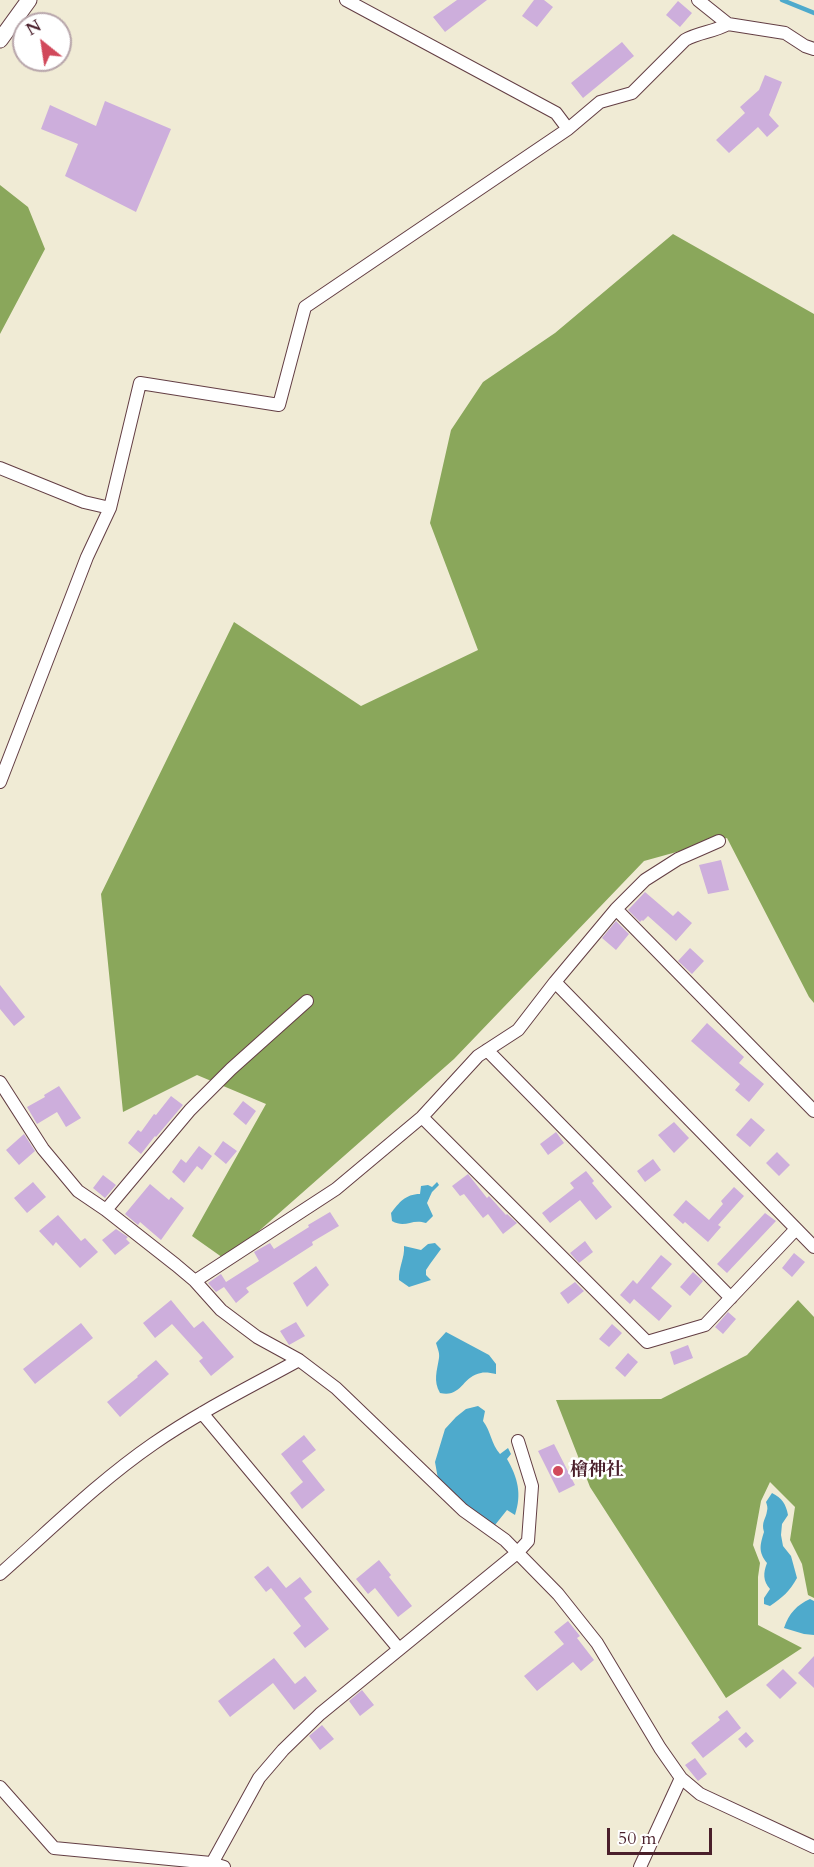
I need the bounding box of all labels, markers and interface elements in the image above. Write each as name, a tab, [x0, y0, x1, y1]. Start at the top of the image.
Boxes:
north arrow	[12, 12, 72, 72]
text: N	[22, 15, 46, 41]
place label: 檜神社	[570, 1460, 624, 1482]
marker: 檜神社	[551, 1464, 565, 1478]
scale bar	[610, 1816, 715, 1854]
text: 50 m	[618, 1826, 657, 1851]

